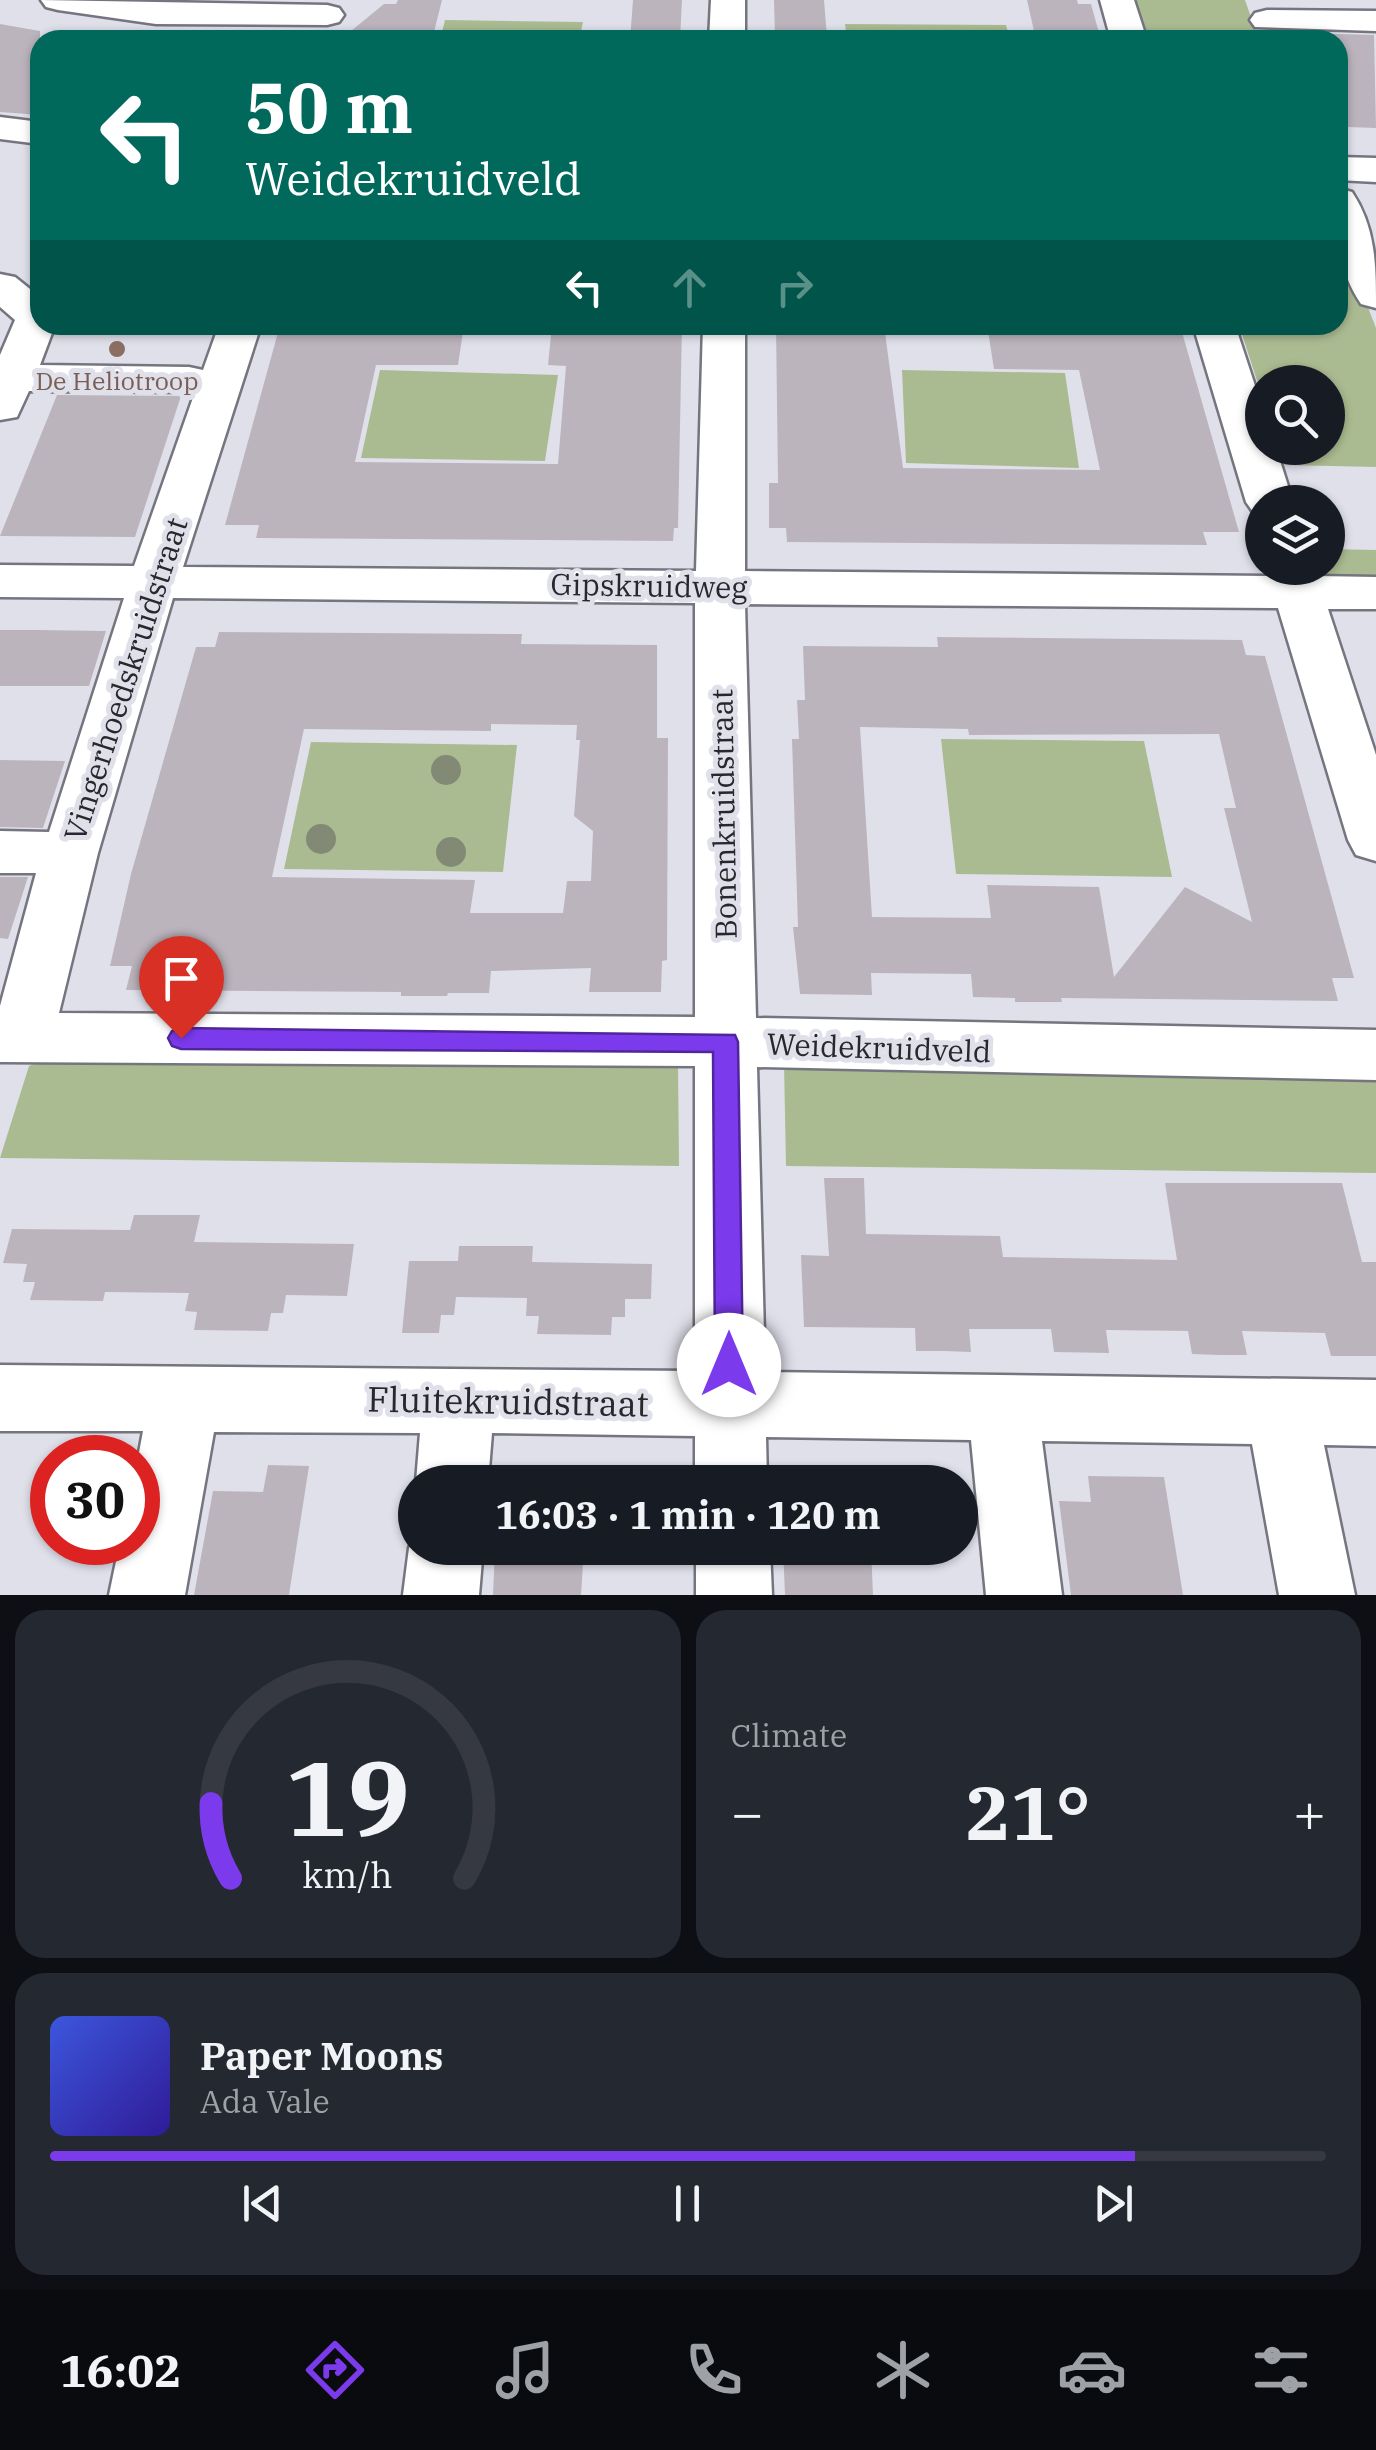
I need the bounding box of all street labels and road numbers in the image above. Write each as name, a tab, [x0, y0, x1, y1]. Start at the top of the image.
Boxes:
street label: Vingerhoedskruidstraat	[54, 512, 196, 846]
street label: Gipskruidweg	[550, 564, 748, 606]
street label: Bonenkruidstraat	[701, 688, 745, 940]
street label: Weidekruidveld	[766, 1024, 992, 1070]
street label: Fluitekruidstraat	[367, 1376, 649, 1426]

